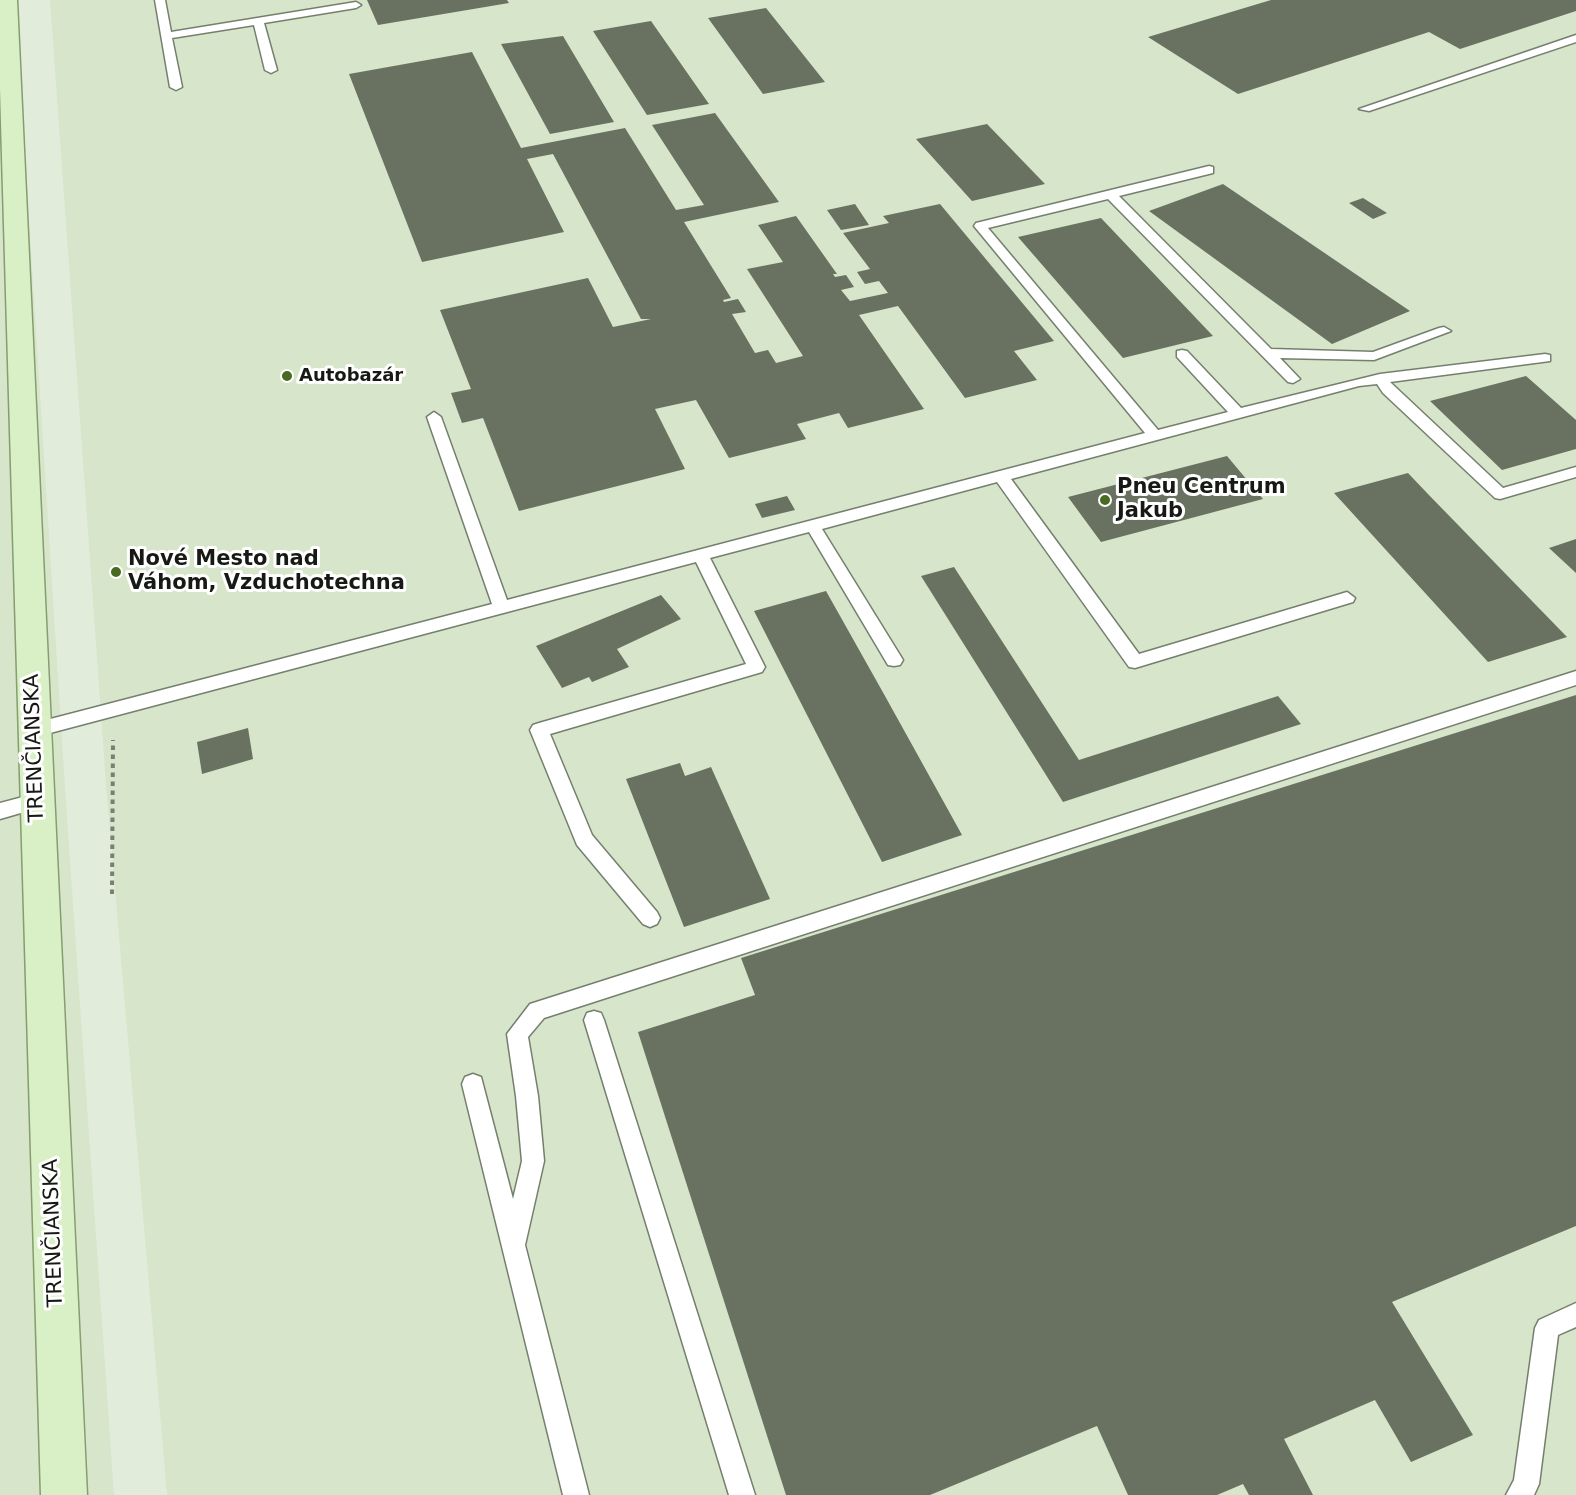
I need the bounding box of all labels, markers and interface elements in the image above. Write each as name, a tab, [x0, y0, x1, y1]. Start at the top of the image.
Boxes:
place label: Autobazár	[299, 365, 403, 387]
marker: Autobazár	[280, 369, 294, 383]
place label: Pneu Centrum Jakub	[1117, 475, 1286, 525]
marker: Pneu Centrum Jakub	[1098, 493, 1112, 507]
place label: Nové Mesto nad Váhom, Vzduchotechna	[128, 547, 405, 597]
marker: Nové Mesto nad Váhom, Vzduchotechna	[109, 565, 123, 579]
street label: TRENČIANSKA	[20, 673, 50, 823]
street label: TRENČIANSKA	[39, 1158, 69, 1308]

